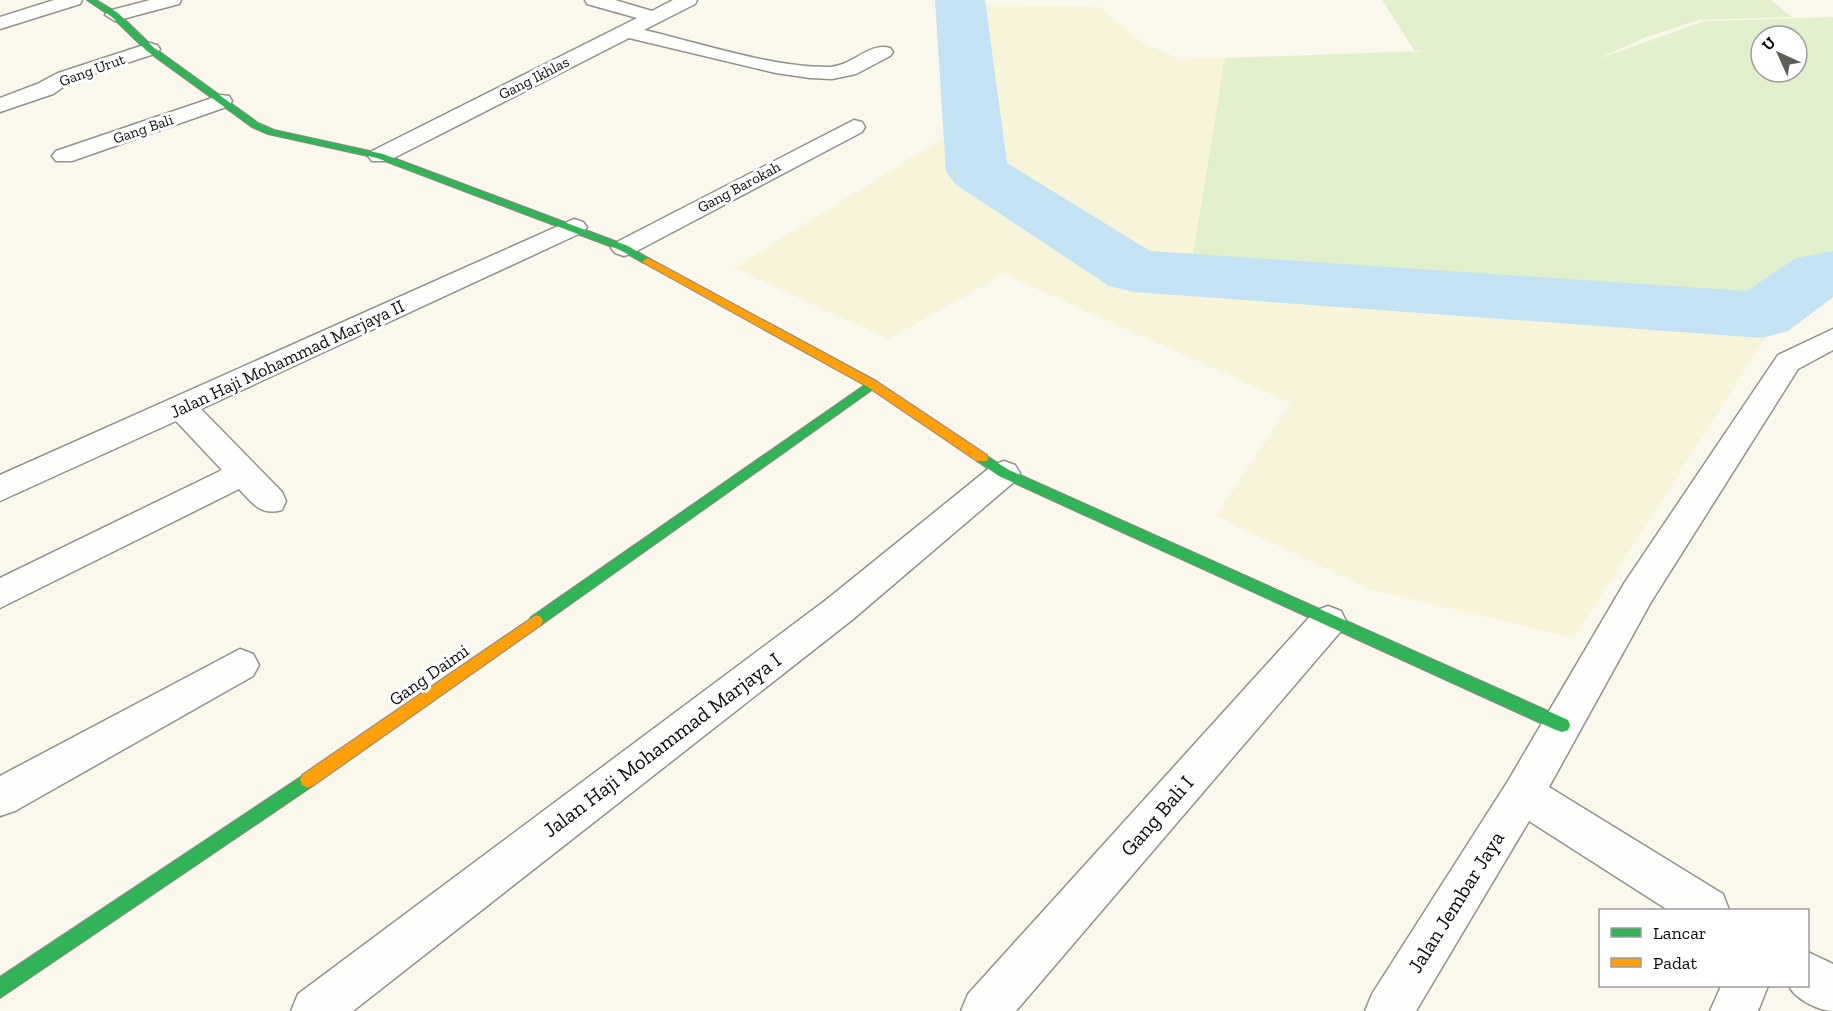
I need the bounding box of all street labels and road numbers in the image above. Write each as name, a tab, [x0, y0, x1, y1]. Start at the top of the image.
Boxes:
street label: Gang Urut	[57, 50, 128, 90]
street label: Gang Ikhlas	[496, 53, 572, 103]
street label: Gang Bali	[111, 110, 175, 148]
street label: Gang Barokah	[694, 157, 784, 216]
street label: Jalan Haji Mohammad Marjaya II	[167, 295, 408, 423]
street label: Gang Daimi	[385, 640, 473, 710]
street label: Jalan Haji Mohammad Marjaya I	[538, 647, 786, 843]
street label: Gang Bali I	[1115, 770, 1198, 861]
street label: Jalan Jembar Jaya	[1402, 826, 1509, 977]

